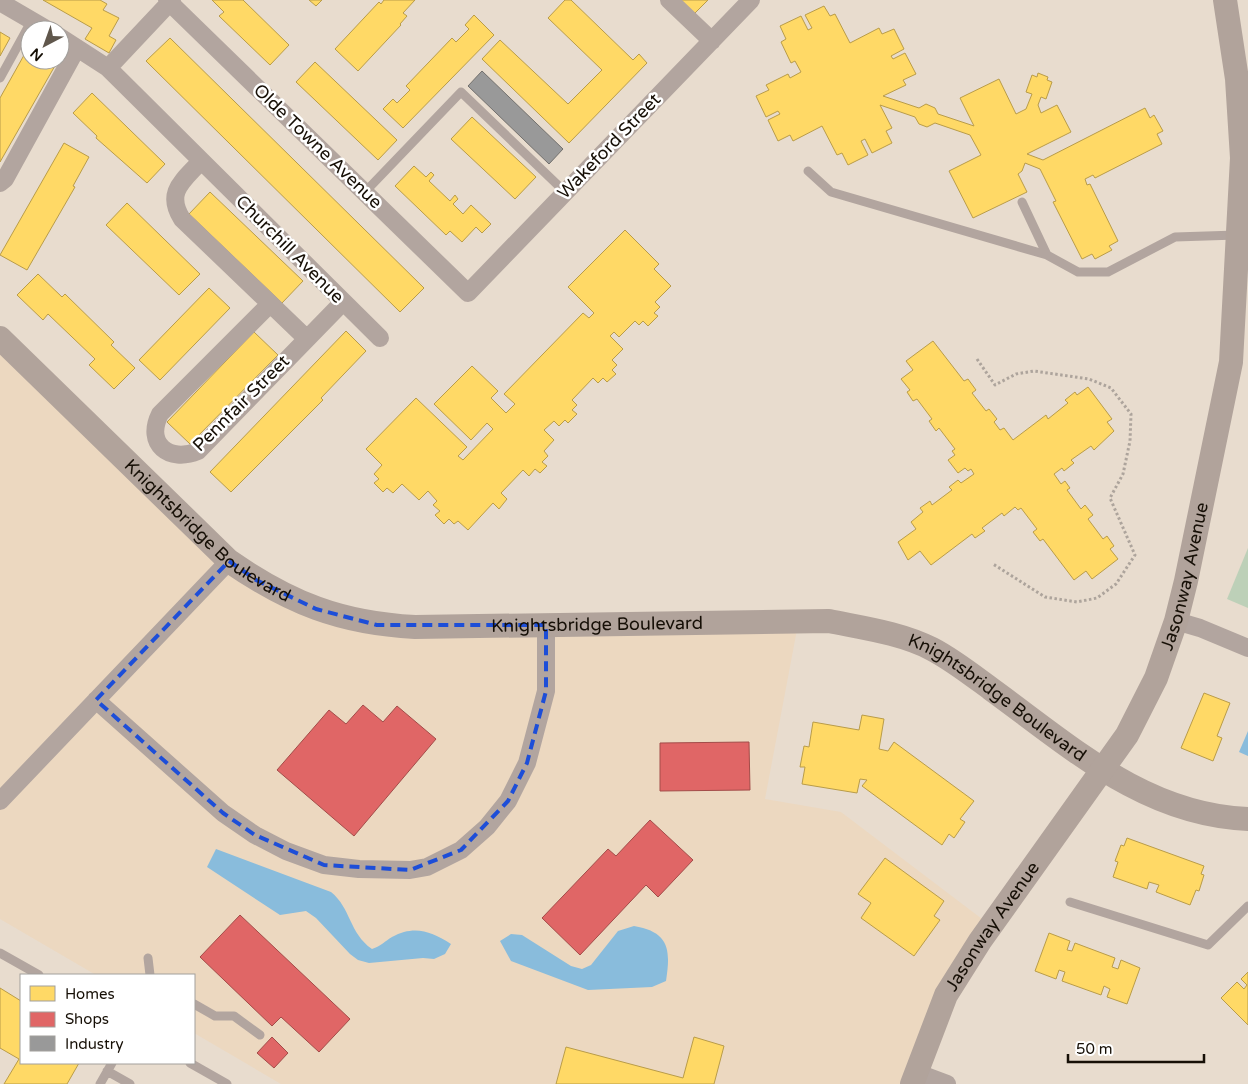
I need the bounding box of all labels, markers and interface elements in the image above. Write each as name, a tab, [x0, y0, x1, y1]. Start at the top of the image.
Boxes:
north arrow	[20, 20, 70, 70]
text: N	[27, 44, 47, 65]
street label: Olde Towne Avenue	[249, 79, 387, 213]
street label: Wakeford Street	[553, 88, 665, 204]
street label: Churchill Avenue	[231, 190, 349, 308]
street label: Pennfair Street	[188, 350, 294, 456]
street label: Knightsbridge Boulevard	[120, 454, 294, 607]
street label: Jasonway Avenue	[1156, 500, 1213, 653]
street label: Knightsbridge Boulevard	[491, 612, 703, 637]
street label: Knightsbridge Boulevard	[905, 629, 1090, 766]
street label: Jasonway Avenue	[940, 857, 1044, 995]
legend	[20, 974, 195, 1064]
text: Homes	[65, 985, 115, 1003]
text: Shops	[65, 1010, 109, 1028]
scale bar	[1068, 1032, 1204, 1064]
text: Industry	[65, 1035, 124, 1053]
text: 50 m	[1076, 1040, 1113, 1058]

